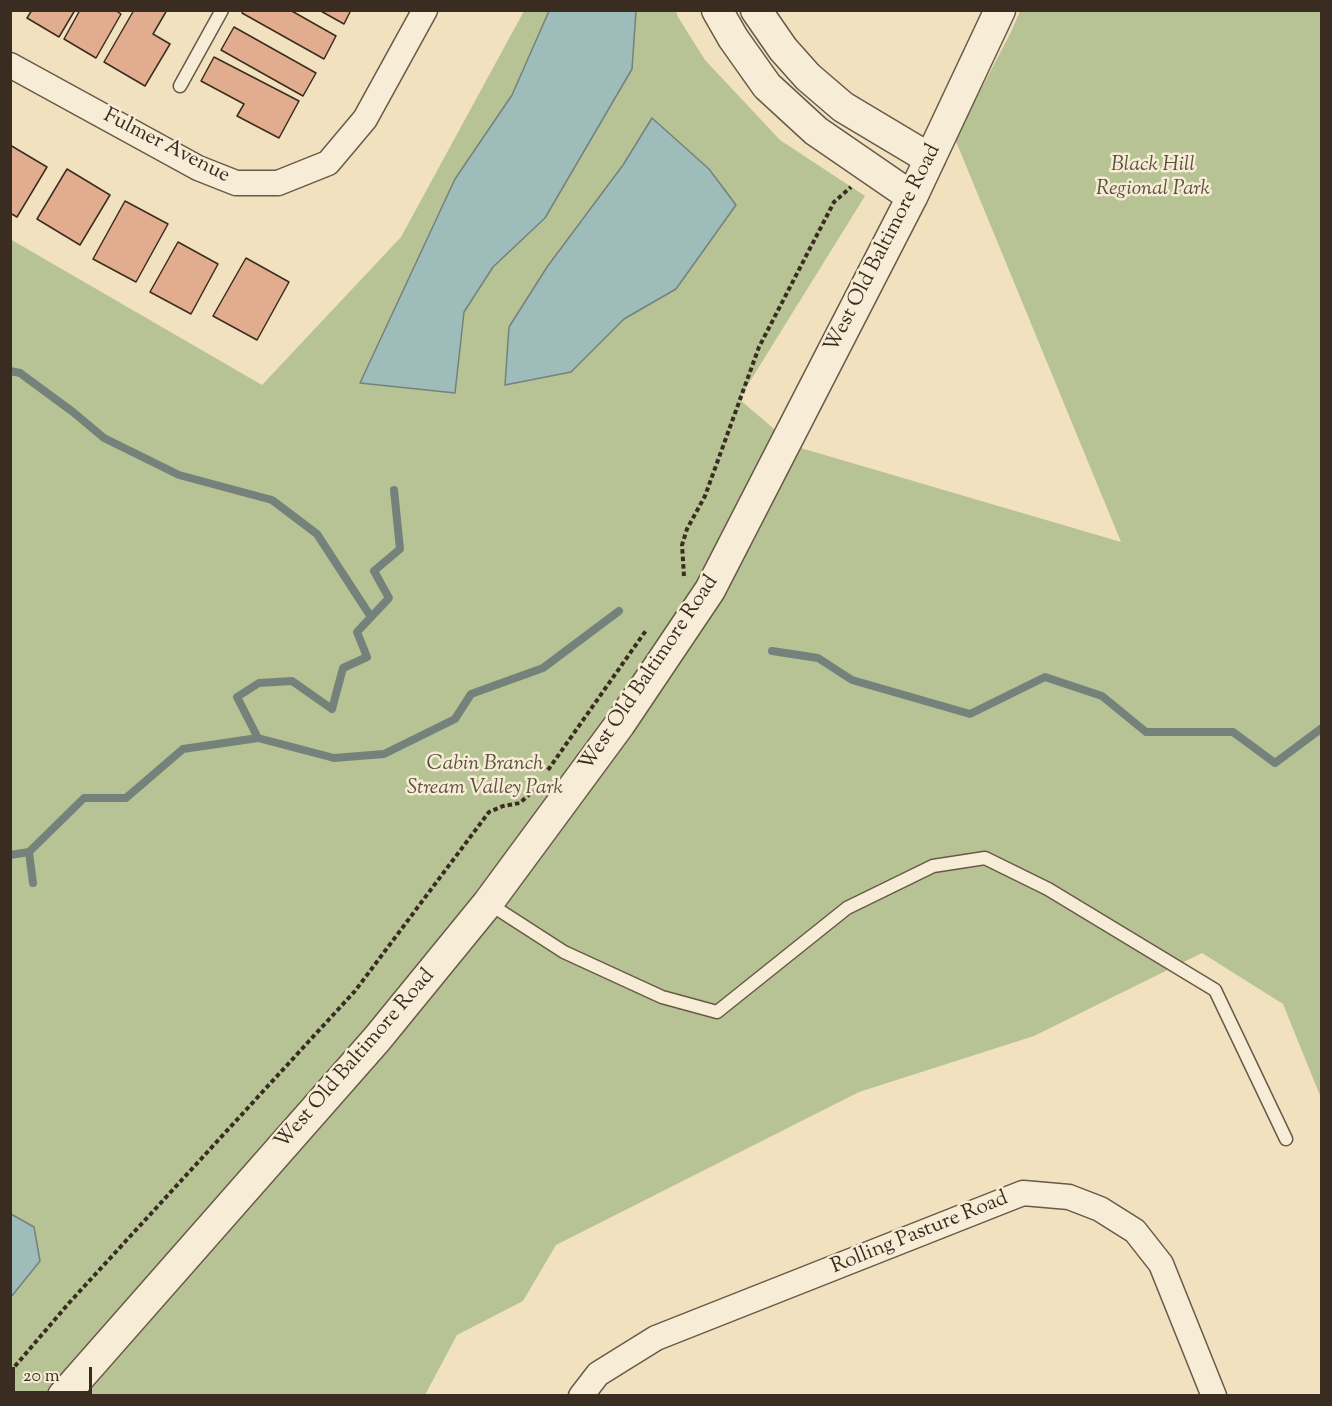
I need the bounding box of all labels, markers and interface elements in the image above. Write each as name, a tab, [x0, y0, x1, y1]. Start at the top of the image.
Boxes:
street label: Fulmer Avenue	[98, 104, 234, 190]
street label: West Old Baltimore Road	[820, 141, 948, 357]
park label: Black Hill Regional Park	[1096, 153, 1210, 203]
street label: West Old Baltimore Road	[575, 571, 725, 777]
park label: Cabin Branch Stream Valley Park	[407, 752, 563, 802]
street label: West Old Baltimore Road	[271, 965, 441, 1155]
street label: Rolling Pasture Road	[828, 1187, 1012, 1281]
scale bar	[15, 1355, 94, 1393]
text: 20 m	[23, 1364, 60, 1390]

